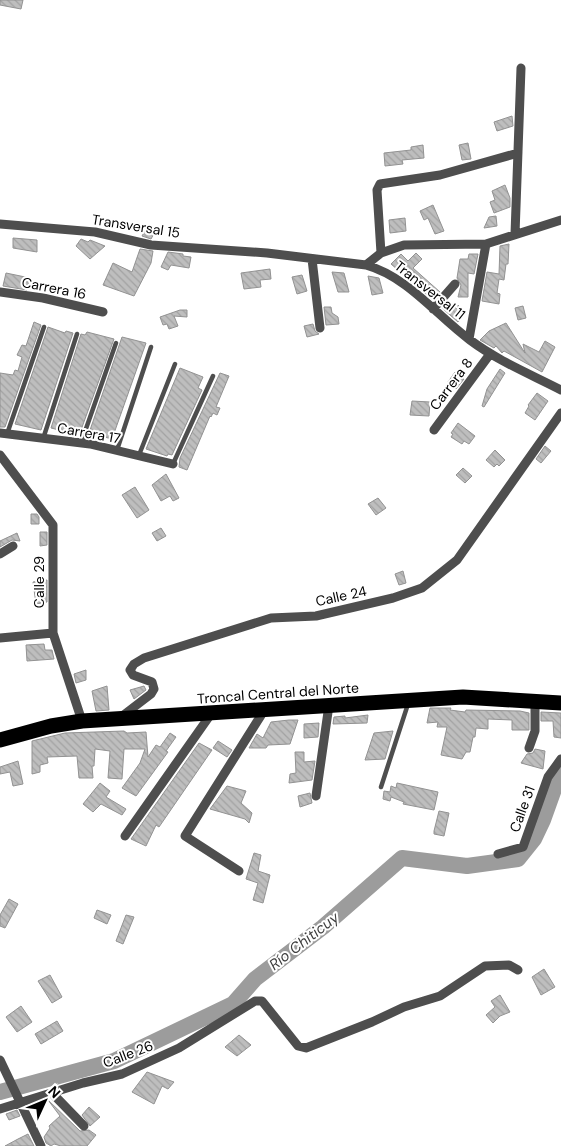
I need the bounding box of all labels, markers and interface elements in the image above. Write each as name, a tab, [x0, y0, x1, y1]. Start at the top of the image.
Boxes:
street label: Transversal 15	[91, 210, 181, 242]
street label: Transversal 11	[391, 257, 469, 323]
street label: Carrera 16	[20, 273, 88, 303]
street label: Carrera 8	[426, 354, 476, 414]
street label: Carrera 17	[56, 419, 122, 447]
street label: Calle 29	[30, 556, 48, 608]
street label: Calle 24	[314, 582, 369, 610]
street label: Troncal Central del Norte	[197, 678, 359, 708]
street label: Calle 31	[505, 783, 539, 835]
water label: Río Chiticuy	[265, 907, 344, 975]
street label: Calle 26	[100, 1036, 156, 1072]
north arrow	[20, 1076, 70, 1126]
text: N	[44, 1082, 64, 1102]

